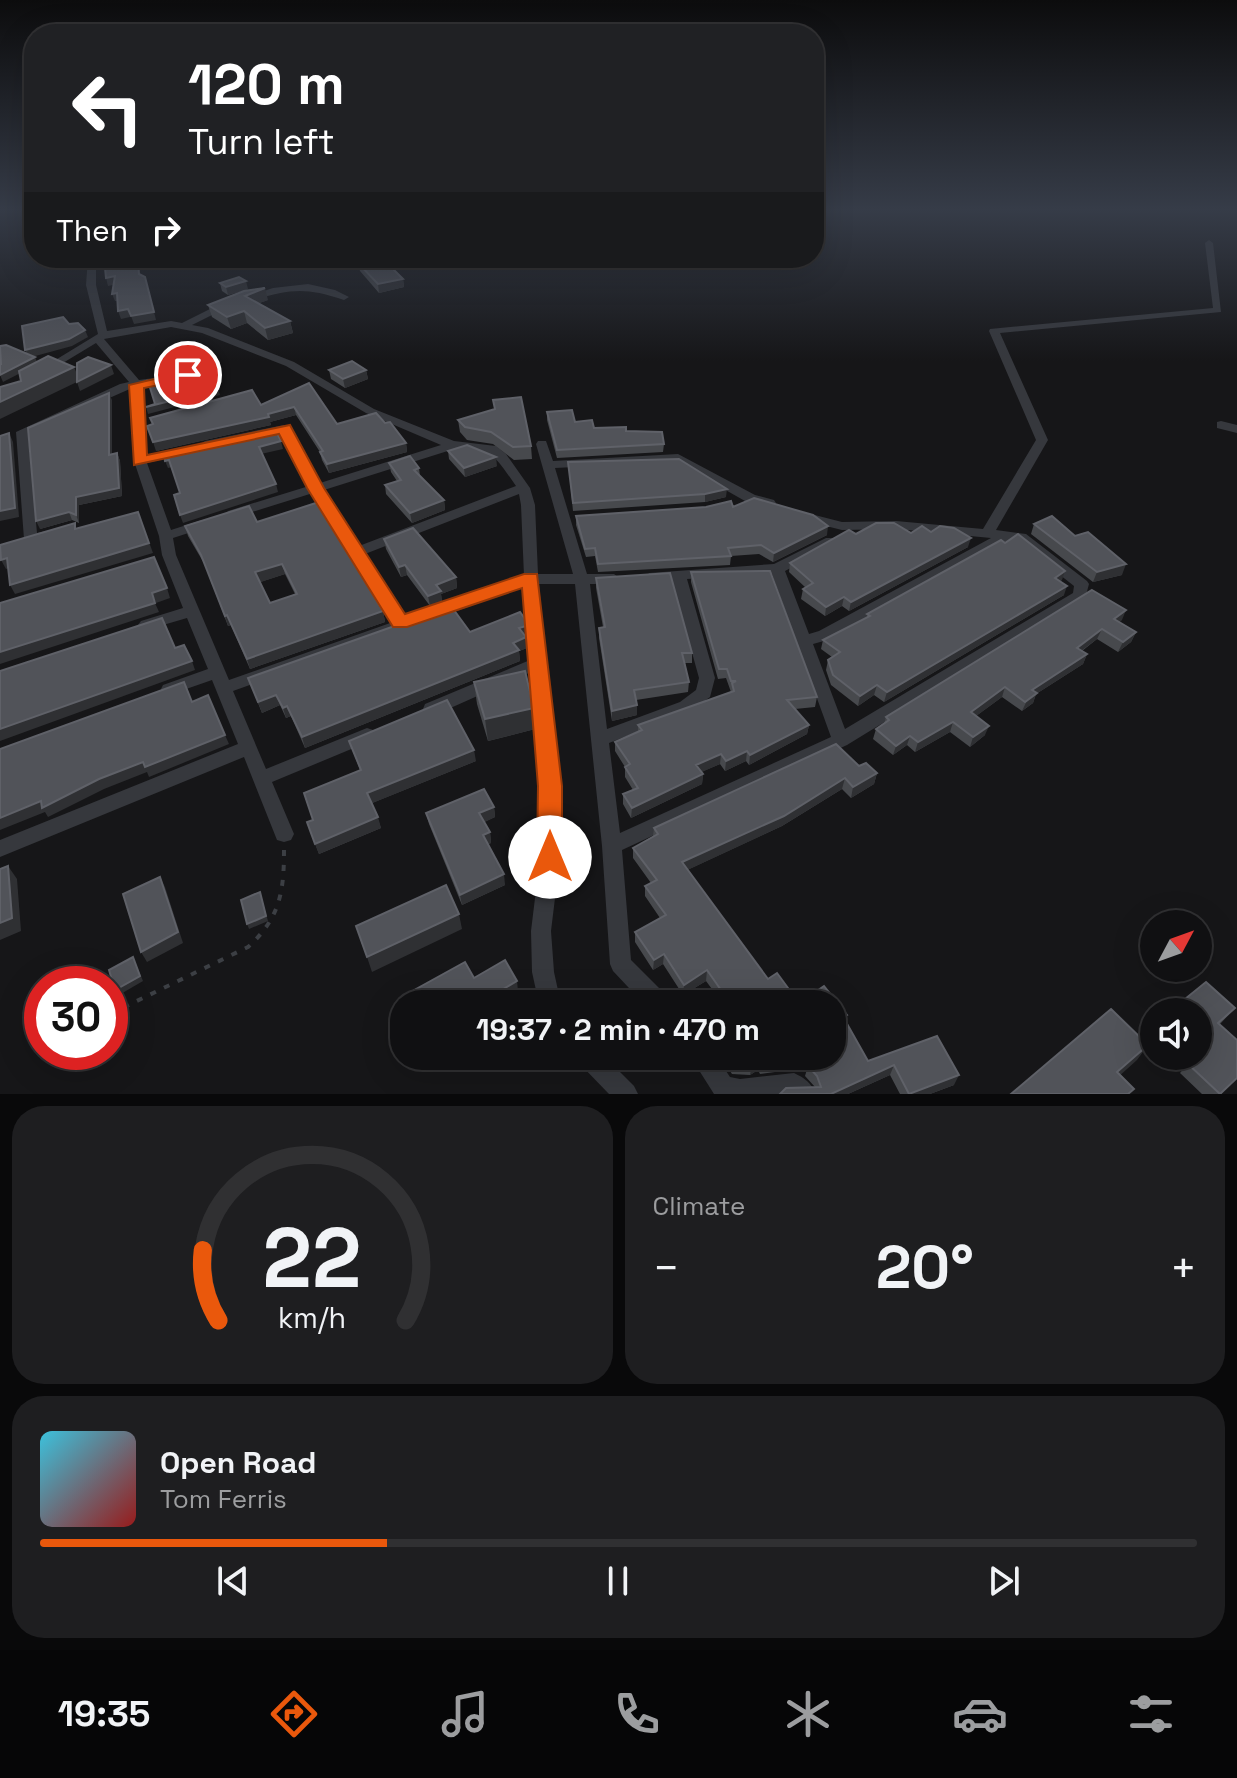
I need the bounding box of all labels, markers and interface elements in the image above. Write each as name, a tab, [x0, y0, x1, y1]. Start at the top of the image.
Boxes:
text: 120 m	[188, 49, 345, 120]
icon: left	[56, 56, 160, 160]
text: Turn left	[188, 119, 335, 165]
icon: right	[144, 208, 188, 252]
text: Then	[56, 211, 128, 250]
pin	[154, 341, 222, 409]
icon: arrive	[166, 353, 210, 397]
position arrow	[508, 815, 592, 899]
north arrow	[1140, 910, 1212, 982]
map controls	[1140, 910, 1212, 1070]
speed limit sign: 30	[24, 966, 128, 1070]
button: sound	[1140, 998, 1212, 1070]
text: 19:37 · 2 min · 470 m	[476, 1010, 760, 1049]
text: Climate	[653, 1189, 745, 1223]
text: 22	[263, 1205, 362, 1311]
text: 20°	[876, 1229, 974, 1306]
text: −	[653, 1240, 680, 1296]
text: +	[1170, 1240, 1197, 1296]
text: km/h	[278, 1300, 346, 1336]
text: Open Road	[160, 1443, 316, 1482]
text: Tom Ferris	[160, 1482, 287, 1516]
icon: previous	[211, 1559, 255, 1603]
icon: pause	[596, 1559, 640, 1603]
icon: next	[982, 1559, 1026, 1603]
icon: directions	[266, 1686, 322, 1742]
icon: music	[437, 1686, 493, 1742]
icon: phone	[609, 1686, 665, 1742]
icon: climate	[780, 1686, 836, 1742]
icon: car	[952, 1686, 1008, 1742]
icon: filters	[1123, 1686, 1179, 1742]
text: 19:35	[58, 1691, 150, 1737]

